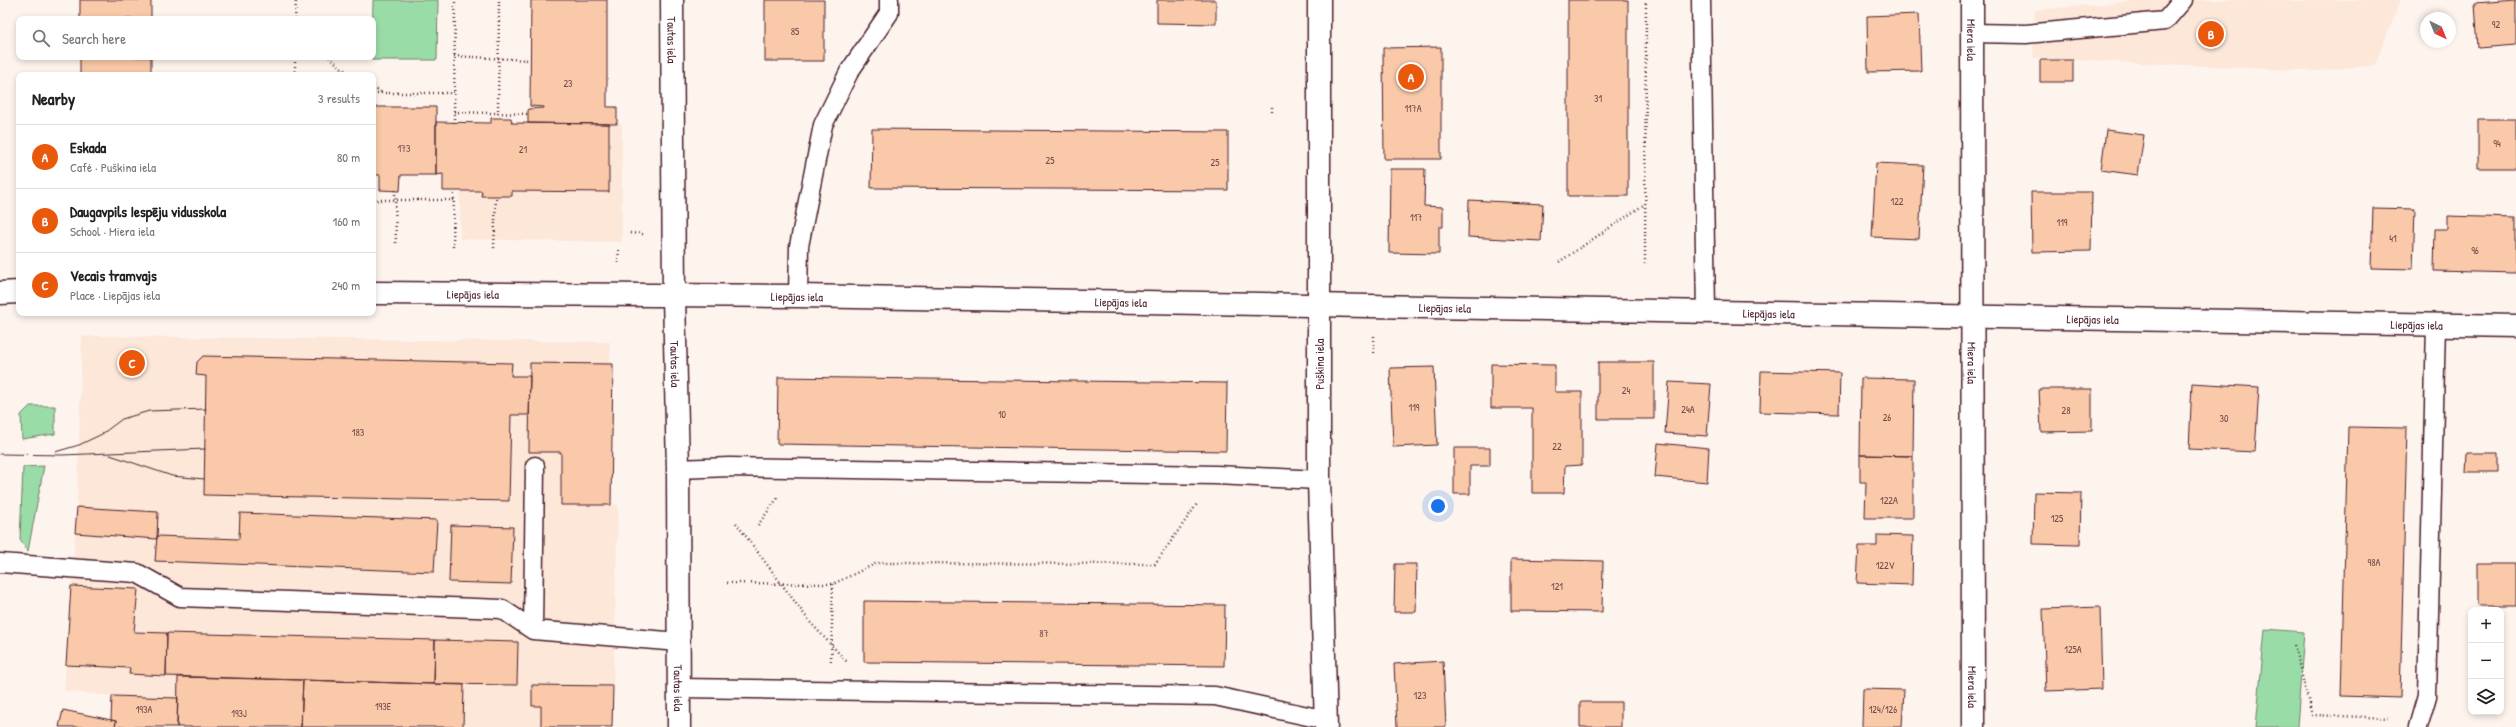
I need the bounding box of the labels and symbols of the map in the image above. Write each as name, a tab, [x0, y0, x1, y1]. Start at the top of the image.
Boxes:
north arrow	[2420, 12, 2456, 48]
street label: Tautas iela	[664, 17, 681, 64]
house number: 92	[2492, 18, 2500, 31]
street label: Miera iela	[1964, 19, 1981, 61]
pin: B	[2198, 19, 2224, 49]
house number: 85	[791, 25, 800, 38]
pin: A	[1398, 62, 1424, 92]
house number: 23	[563, 77, 573, 90]
house number: 31	[1594, 92, 1602, 105]
house number: 117A	[1404, 102, 1422, 115]
house number: 94	[2493, 137, 2501, 150]
house number: 173	[397, 142, 411, 155]
house number: 21	[519, 143, 528, 156]
house number: 25	[1046, 154, 1055, 167]
house number: 25	[1211, 156, 1220, 169]
house number: 122	[1891, 195, 1904, 208]
house number: 117	[1410, 211, 1422, 224]
house number: 119	[2057, 216, 2068, 229]
house number: 41	[2389, 232, 2397, 245]
house number: 96	[2471, 244, 2479, 257]
street label: Liepājas iela	[447, 285, 499, 302]
street label: Liepājas iela	[771, 287, 823, 305]
street label: Liepājas iela	[1095, 293, 1147, 311]
street label: Liepājas iela	[1419, 298, 1471, 316]
street label: Liepājas iela	[1743, 304, 1795, 322]
street label: Liepājas iela	[2067, 310, 2119, 328]
street label: Liepājas iela	[2391, 315, 2443, 333]
street label: Puškina iela	[1311, 338, 1328, 390]
street label: Tautas iela	[667, 340, 685, 388]
street label: Miera iela	[1964, 342, 1981, 384]
pin: C	[119, 348, 145, 378]
house number: 24	[1622, 384, 1630, 397]
house number: 119	[1409, 401, 1420, 414]
house number: 24A	[1681, 403, 1695, 416]
house number: 28	[2061, 404, 2071, 417]
house number: 10	[998, 408, 1007, 421]
house number: 26	[1883, 411, 1891, 424]
house number: 30	[2220, 412, 2229, 425]
house number: 183	[352, 426, 365, 439]
house number: 22	[1552, 440, 1562, 453]
house number: 122A	[1880, 494, 1898, 507]
your location	[1428, 496, 1448, 516]
house number: 125	[2051, 512, 2064, 525]
house number: 98A	[2368, 556, 2381, 569]
house number: 122V	[1876, 559, 1895, 572]
house number: 121	[1551, 580, 1563, 593]
house number: 87	[1039, 627, 1049, 640]
house number: 125A	[2064, 643, 2082, 656]
street label: Tautas iela	[670, 665, 687, 712]
street label: Miera iela	[1964, 666, 1981, 708]
house number: 123	[1414, 689, 1427, 702]
house number: 193E	[375, 700, 392, 713]
house number: 193A	[136, 703, 152, 716]
house number: 124/126	[1869, 703, 1897, 716]
house number: 193J	[231, 707, 247, 720]

